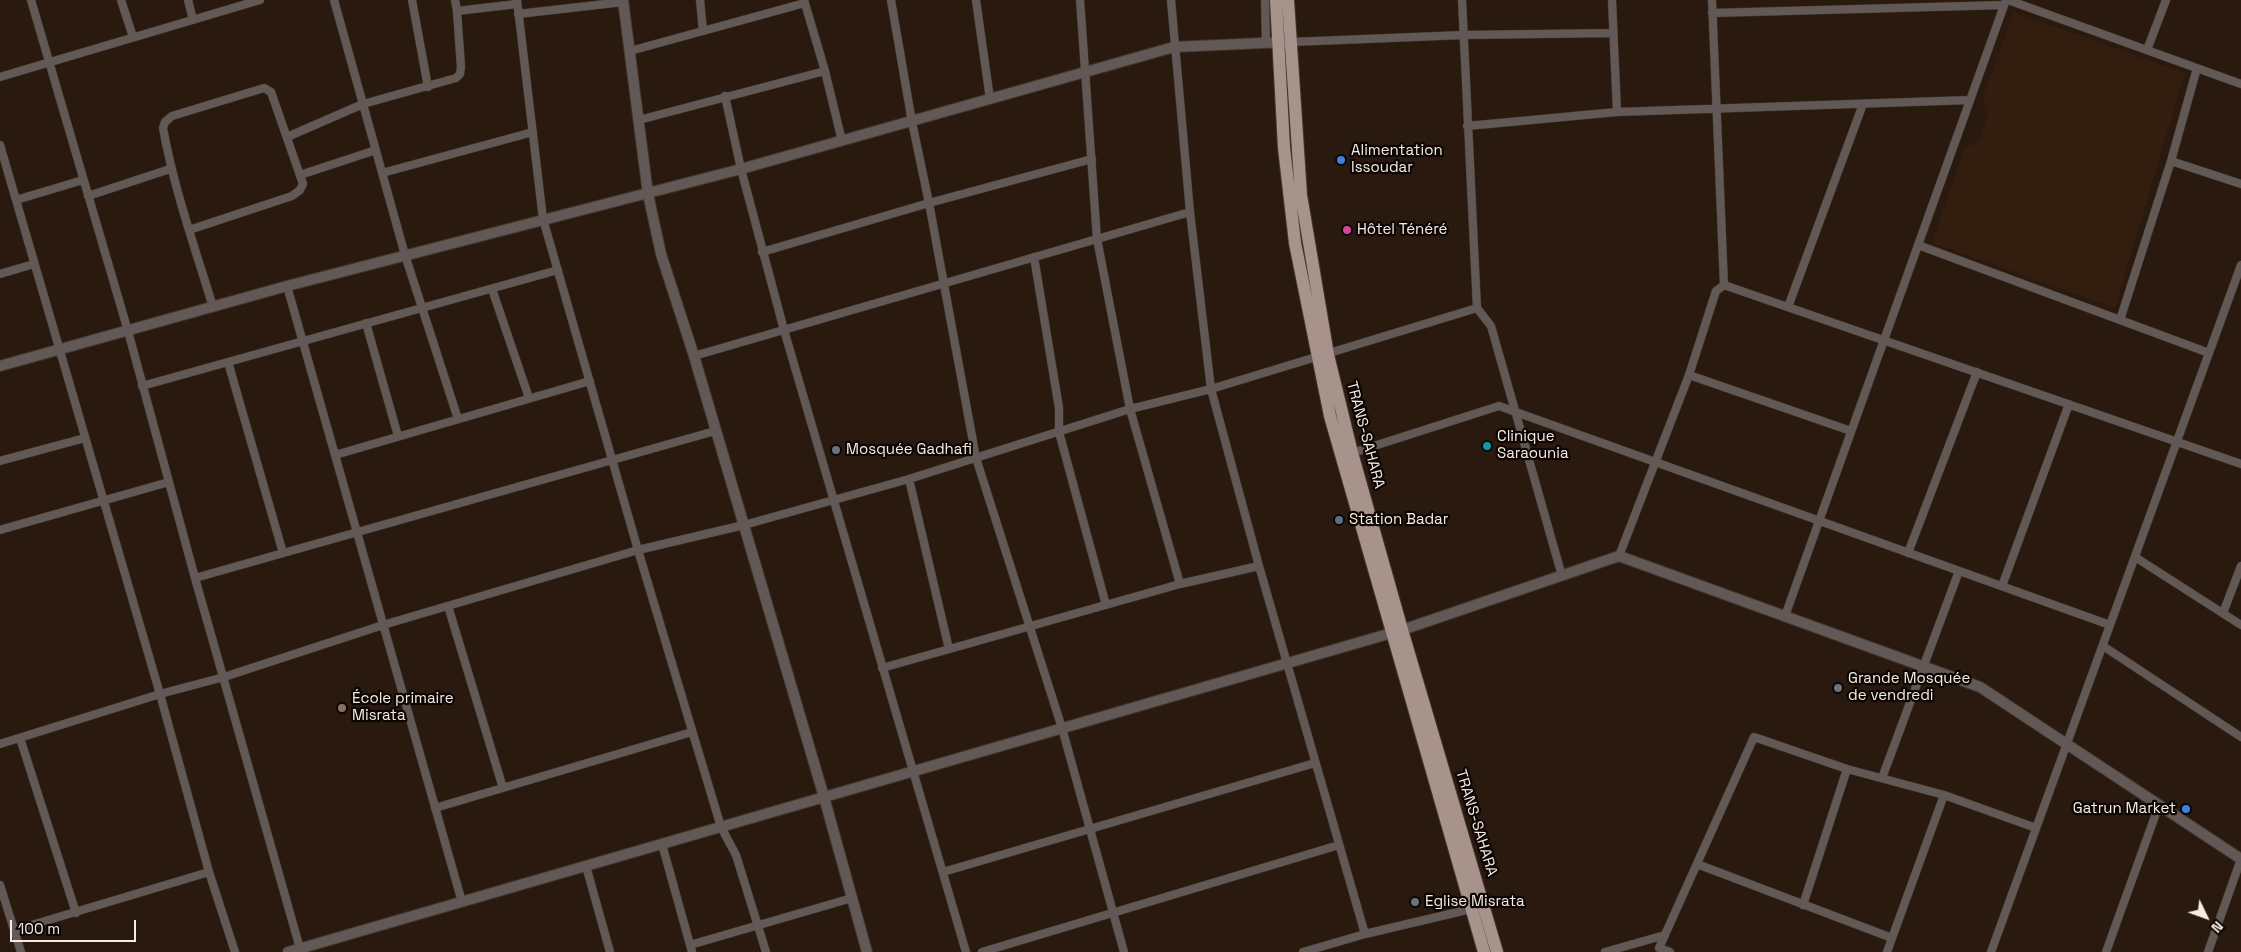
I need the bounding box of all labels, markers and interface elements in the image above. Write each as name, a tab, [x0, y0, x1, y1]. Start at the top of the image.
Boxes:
place label: Alimentation Issoudar	[1351, 142, 1443, 177]
marker: Alimentation Issoudar	[1335, 154, 1347, 166]
place label: Hôtel Ténéré	[1357, 221, 1447, 239]
marker: Hôtel Ténéré	[1341, 224, 1353, 236]
street label: TRANS-SAHARA	[1342, 379, 1388, 491]
place label: Clinique Saraounia	[1497, 428, 1569, 463]
marker: Clinique Saraounia	[1481, 440, 1493, 452]
place label: Mosquée Gadhafi	[846, 441, 972, 459]
marker: Mosquée Gadhafi	[830, 444, 842, 456]
place label: Station Badar	[1349, 511, 1448, 529]
marker: Station Badar	[1333, 514, 1345, 526]
place label: Grande Mosquée de vendredi	[1848, 670, 1970, 705]
marker: Grande Mosquée de vendredi	[1832, 682, 1844, 694]
place label: École primaire Misrata	[352, 690, 454, 725]
marker: École primaire Misrata	[336, 702, 348, 714]
street label: TRANS-SAHARA	[1451, 768, 1501, 878]
place label: Gatrun Market	[2073, 800, 2176, 818]
marker: Gatrun Market	[2180, 803, 2192, 815]
north arrow	[2181, 892, 2231, 942]
place label: Eglise Misrata	[1425, 893, 1525, 911]
marker: Eglise Misrata	[1409, 896, 1421, 908]
scale bar	[12, 910, 139, 942]
text: N	[2207, 918, 2227, 937]
text: 100 m	[18, 919, 60, 938]

